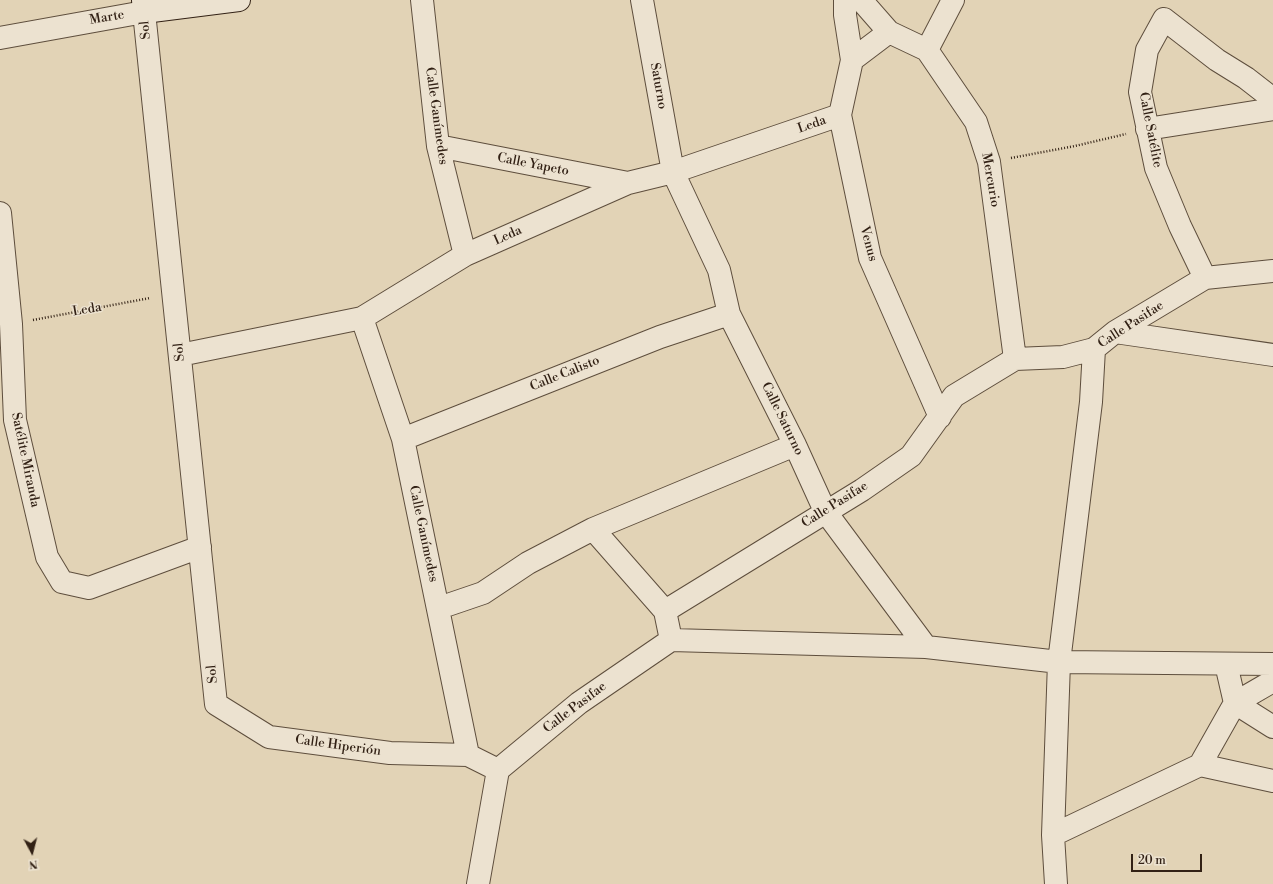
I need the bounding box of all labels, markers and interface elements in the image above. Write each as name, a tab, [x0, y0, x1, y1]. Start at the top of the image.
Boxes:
street label: Marte	[88, 7, 126, 29]
street label: Sol	[137, 20, 155, 40]
street label: Saturno	[646, 62, 670, 110]
street label: Calle Ganímedes	[421, 66, 451, 166]
street label: Calle Satélite	[1135, 91, 1165, 169]
street label: Leda	[796, 113, 828, 137]
street label: Calle Yapeto	[496, 150, 570, 180]
street label: Mercurio	[978, 152, 1002, 208]
street label: Leda	[492, 223, 524, 249]
street label: Venus	[856, 225, 880, 263]
street label: Calle Pasifae	[1095, 298, 1167, 352]
street label: Leda	[71, 300, 103, 320]
street label: Sol	[171, 342, 189, 362]
street label: Calle Calisto	[528, 353, 602, 395]
street label: Calle Saturno	[758, 380, 806, 458]
street label: Satélite Miranda	[7, 411, 43, 509]
street label: Calle Pasifae	[799, 478, 871, 532]
street label: Calle Ganímedes	[405, 484, 441, 584]
street label: Sol	[204, 664, 222, 684]
street label: Calle Pasifae	[540, 679, 610, 737]
street label: Calle Hiperión	[294, 732, 382, 760]
north arrow	[12, 832, 52, 872]
scale bar	[1133, 846, 1204, 872]
text: 20 m	[1138, 853, 1166, 868]
text: N	[28, 856, 39, 871]

